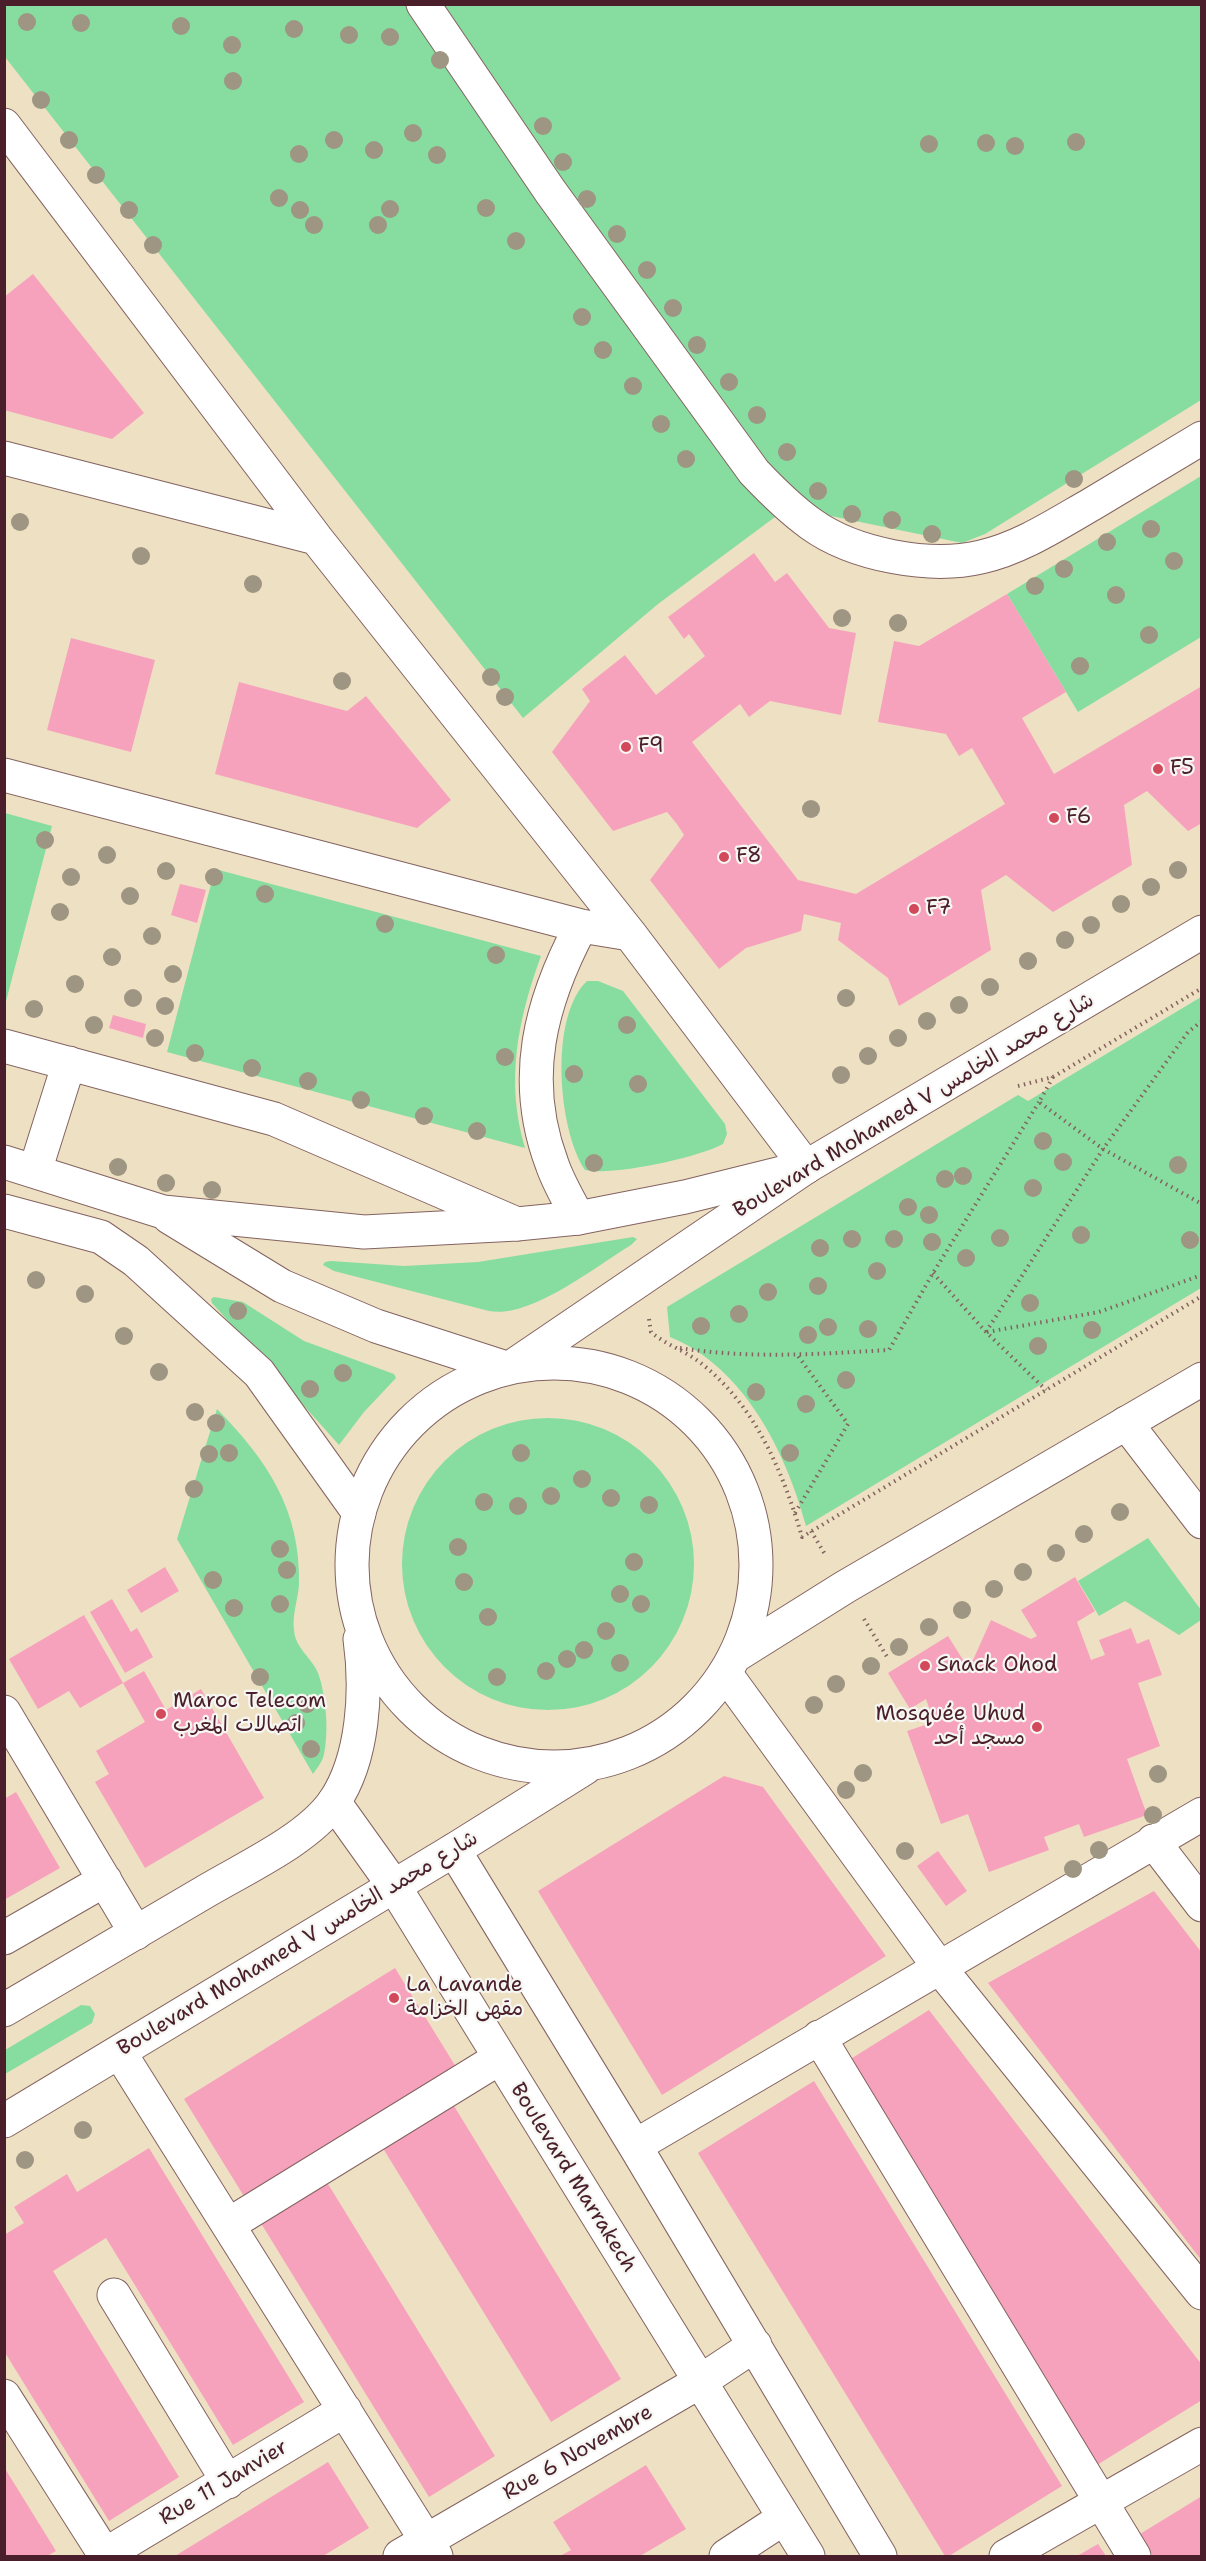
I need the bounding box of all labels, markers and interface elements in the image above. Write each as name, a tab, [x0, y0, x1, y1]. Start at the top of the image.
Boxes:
place label: F9	[638, 734, 664, 760]
marker: F9	[619, 740, 633, 754]
place label: F5	[1170, 756, 1194, 782]
marker: F5	[1151, 762, 1165, 776]
place label: F6	[1066, 805, 1091, 831]
marker: F6	[1047, 811, 1061, 825]
place label: F8	[736, 844, 762, 870]
marker: F8	[717, 850, 731, 864]
place label: F7	[926, 896, 952, 922]
marker: F7	[907, 902, 921, 916]
street label: Boulevard Mohamed V شارع محمد الخامس	[729, 988, 1099, 1224]
place label: Snack Ohod	[937, 1653, 1057, 1679]
marker: Snack Ohod	[918, 1659, 932, 1673]
place label: Maroc Telecom اتصالات المغرب	[173, 1689, 326, 1739]
place label: Mosquée Uhud مسجد أحد	[875, 1702, 1025, 1752]
marker: Maroc Telecom اتصالات المغرب	[154, 1707, 168, 1721]
marker: Mosquée Uhud مسجد أحد	[1030, 1720, 1044, 1734]
street label: Boulevard Mohamed V شارع محمد الخامس	[113, 1826, 483, 2062]
place label: La Lavande مقهى الخزامة	[406, 1973, 523, 2023]
marker: La Lavande مقهى الخزامة	[387, 1991, 401, 2005]
street label: Boulevard Marrakech	[504, 2079, 642, 2277]
street label: Rue 6 Novembre	[499, 2400, 657, 2506]
street label: Rue 11 Janvier	[155, 2435, 293, 2531]

